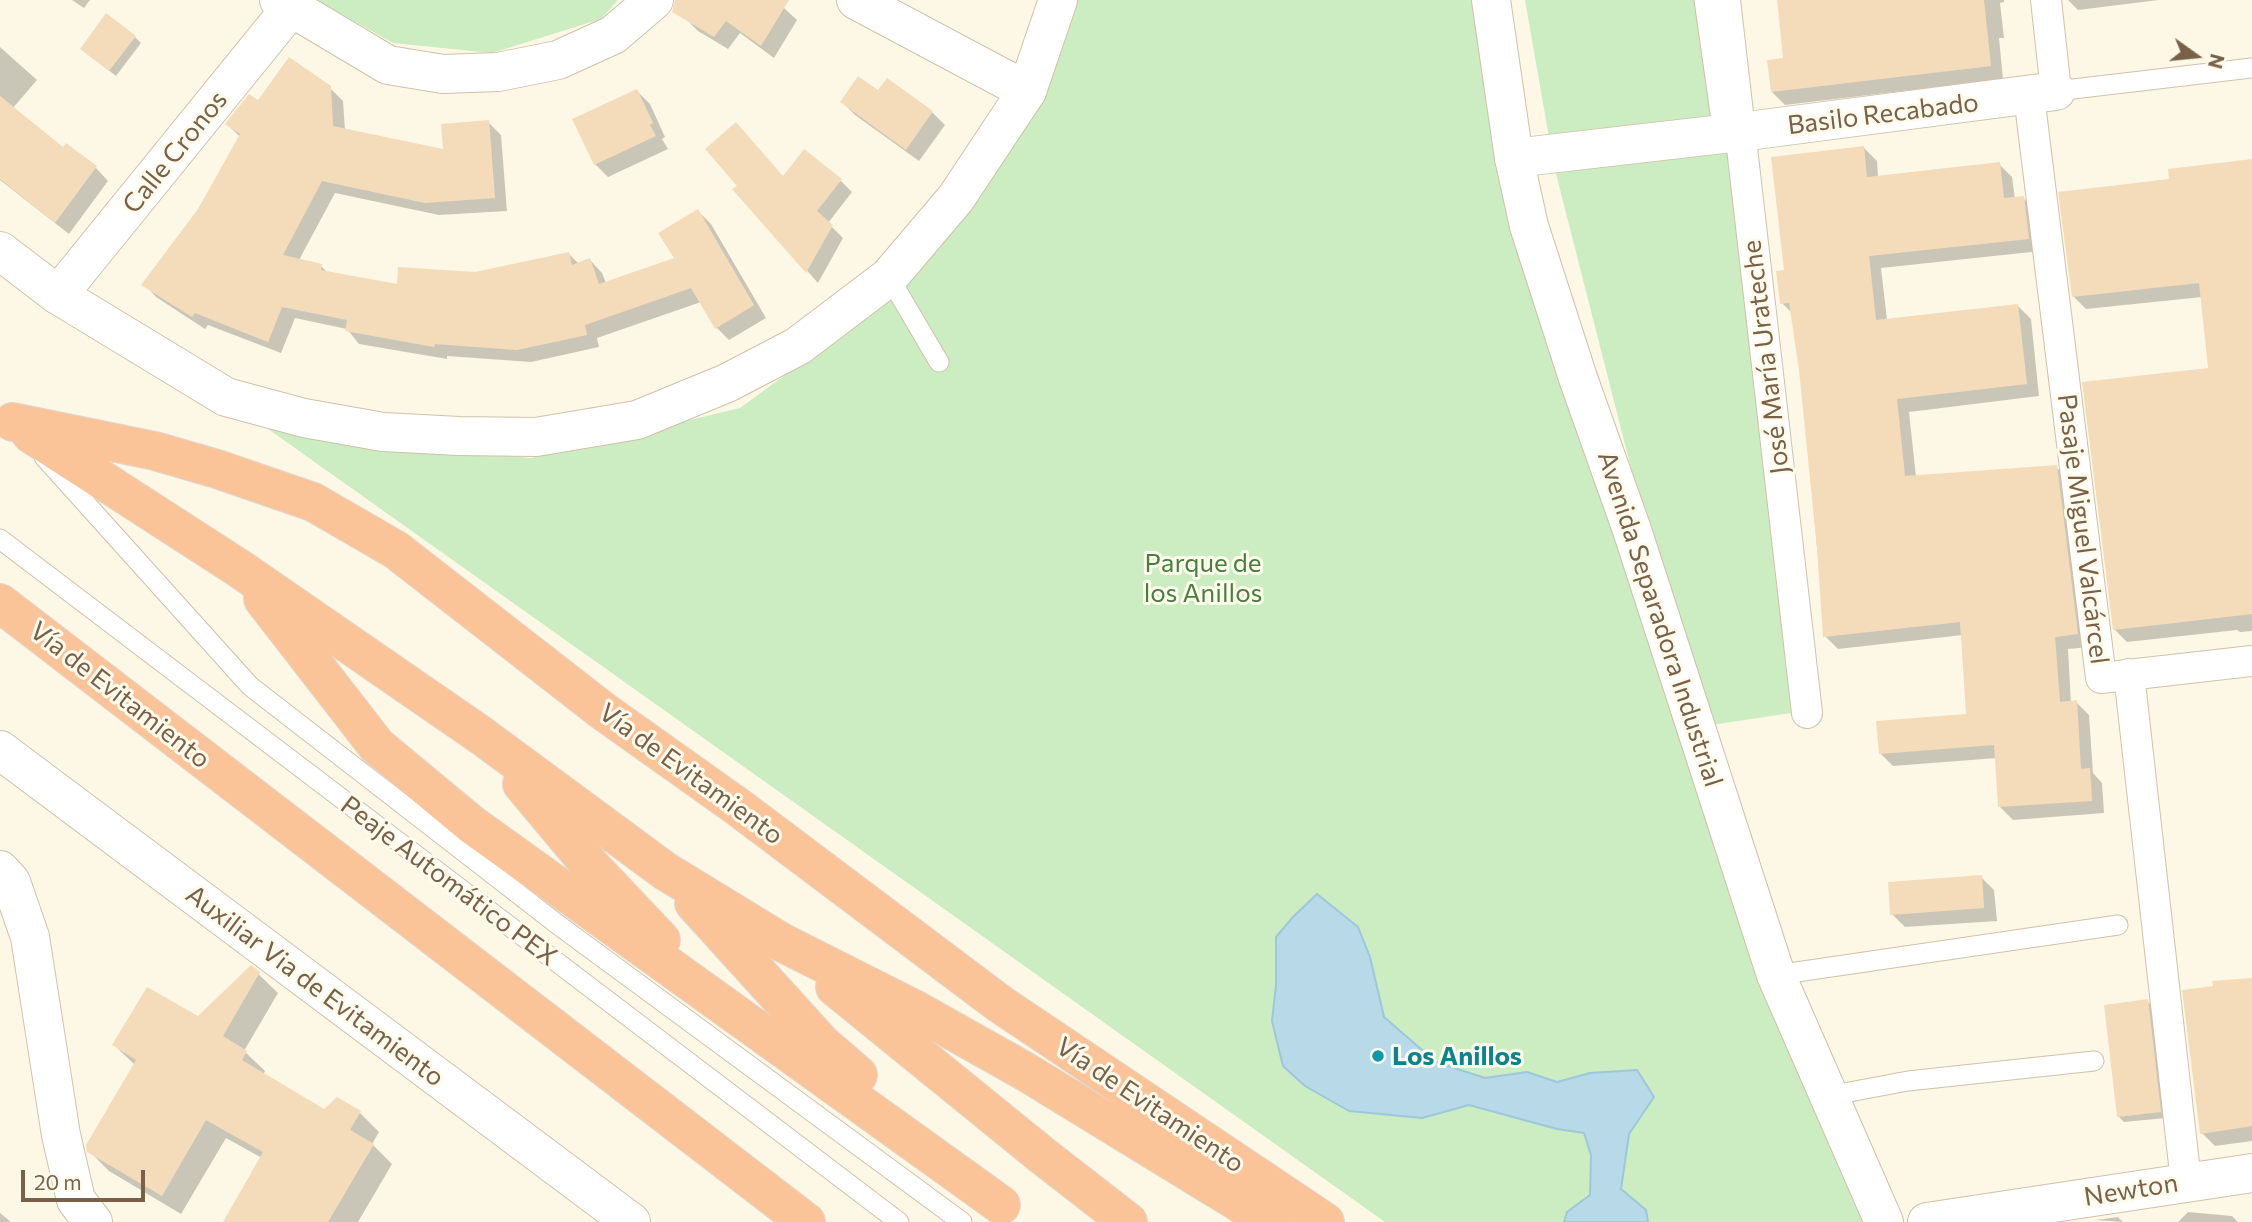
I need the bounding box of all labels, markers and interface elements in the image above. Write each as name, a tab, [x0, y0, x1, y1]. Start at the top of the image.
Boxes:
north arrow	[2161, 21, 2231, 91]
text: N	[2204, 52, 2230, 71]
street label: Calle Cronos	[116, 84, 234, 220]
street label: Basilo Recabado	[1786, 87, 1980, 141]
street label: José María Urateche	[1736, 238, 1796, 476]
street label: Pasaje Miguel Valcárcel	[2051, 392, 2115, 666]
street label: Avenida Separadora Industrial	[1591, 447, 1729, 791]
park label: Parque de los Anillos	[1144, 547, 1262, 608]
street label: Vía de Evitamiento	[24, 615, 216, 775]
street label: Vía de Evitamiento	[593, 697, 789, 851]
street label: Peaje Automático PEX	[335, 789, 563, 973]
street label: Auxiliar Via de Evitamiento	[180, 879, 450, 1093]
street label: Vía de Evitamiento	[1050, 1031, 1250, 1179]
place label: Los Anillos	[1392, 1040, 1522, 1072]
marker: Los Anillos	[1370, 1048, 1386, 1064]
scale bar	[24, 1156, 149, 1200]
street label: Newton	[2082, 1167, 2180, 1213]
text: 20 m	[34, 1169, 82, 1194]

